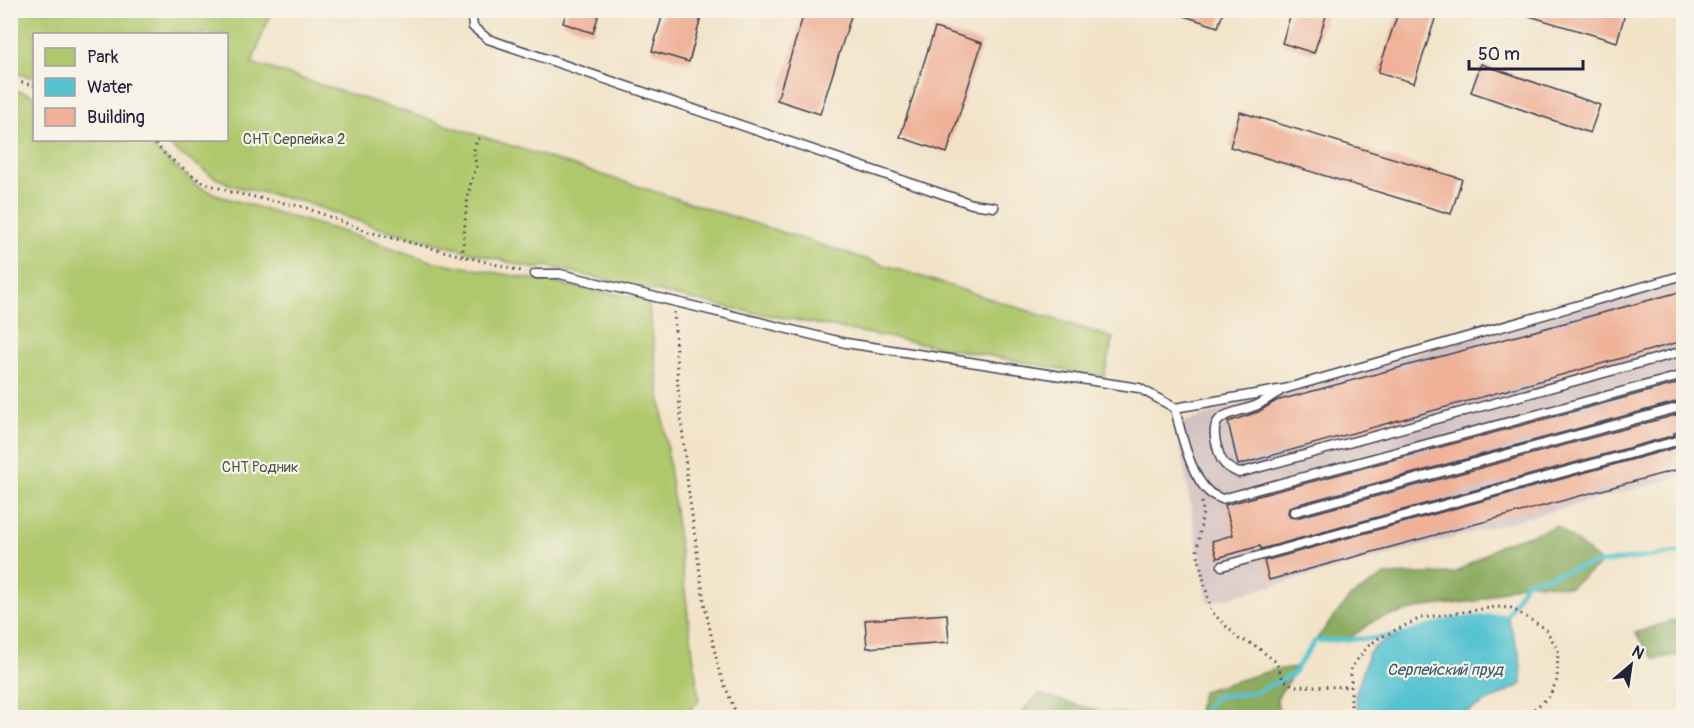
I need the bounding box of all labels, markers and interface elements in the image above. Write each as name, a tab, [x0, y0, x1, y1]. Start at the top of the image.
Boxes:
legend	[33, 33, 228, 141]
scale bar	[1469, 33, 1583, 71]
text: 50 m	[1478, 43, 1520, 66]
text: Park	[87, 46, 119, 69]
text: Water	[87, 76, 133, 99]
text: Building	[87, 106, 145, 129]
park label: СНТ Серпейка 2	[243, 130, 345, 149]
park label: СНТ Родник	[222, 458, 299, 477]
north arrow	[1601, 635, 1661, 695]
text: N	[1628, 641, 1648, 664]
water label: Серпейский пруд	[1387, 660, 1504, 680]

